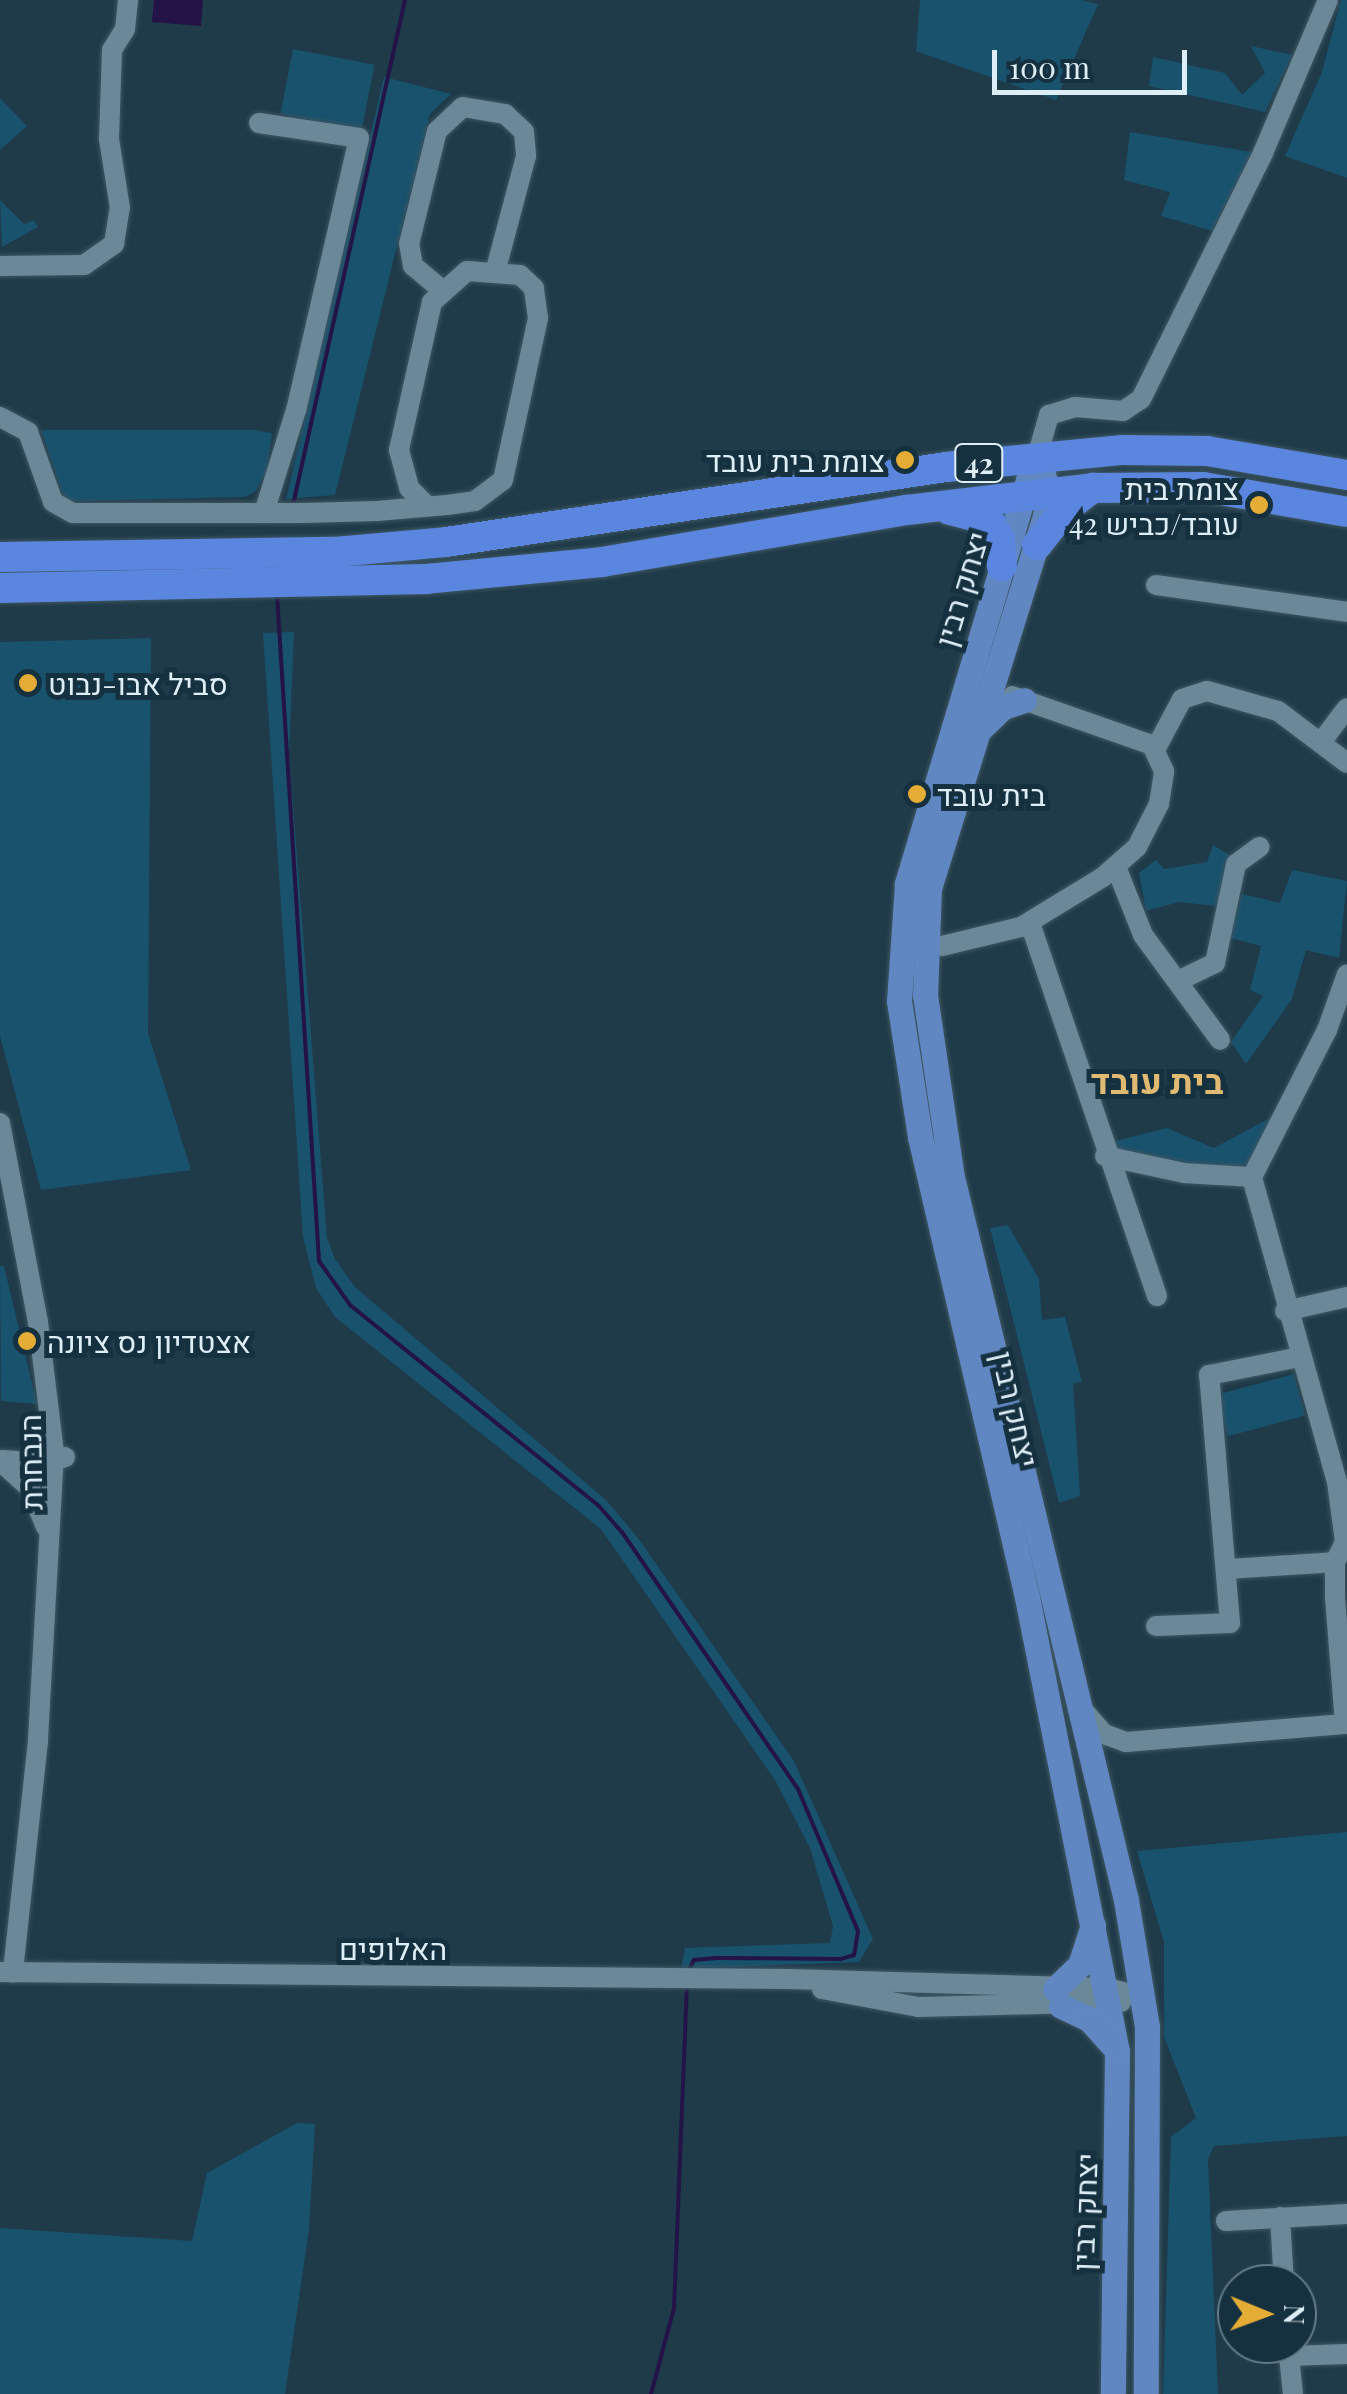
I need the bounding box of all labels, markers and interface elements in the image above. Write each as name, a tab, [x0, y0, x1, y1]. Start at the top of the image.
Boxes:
scale bar	[997, 30, 1192, 92]
text: 100 m	[1009, 47, 1090, 87]
road number: 42	[954, 440, 1004, 486]
place label: צומת בית עובד	[706, 442, 885, 478]
marker: צומת בית עובד	[894, 449, 916, 471]
place label: צומת בית עובד/כביש 42	[1069, 470, 1239, 540]
marker: צומת בית עובד/כביש 42	[1248, 494, 1270, 516]
street label: יצחק רבין	[927, 527, 995, 651]
place label: סביל אבו-נבוט	[48, 665, 228, 701]
marker: סביל אבו-נבוט	[17, 672, 39, 694]
place label: בית עובד	[937, 776, 1046, 812]
marker: בית עובד	[906, 783, 928, 805]
district label: בית עובד	[1090, 1059, 1224, 1101]
place label: אצטדיון נס ציונה	[47, 1323, 251, 1359]
marker: אצטדיון נס ציונה	[16, 1330, 38, 1352]
street label: יצחק רבין	[985, 1347, 1047, 1471]
street label: הנבחרת	[11, 1414, 49, 1510]
street label: האלופים	[339, 1930, 447, 1966]
street label: יצחק רבין	[1064, 2152, 1104, 2272]
north arrow	[1217, 2264, 1317, 2364]
text: N	[1277, 2304, 1314, 2325]

